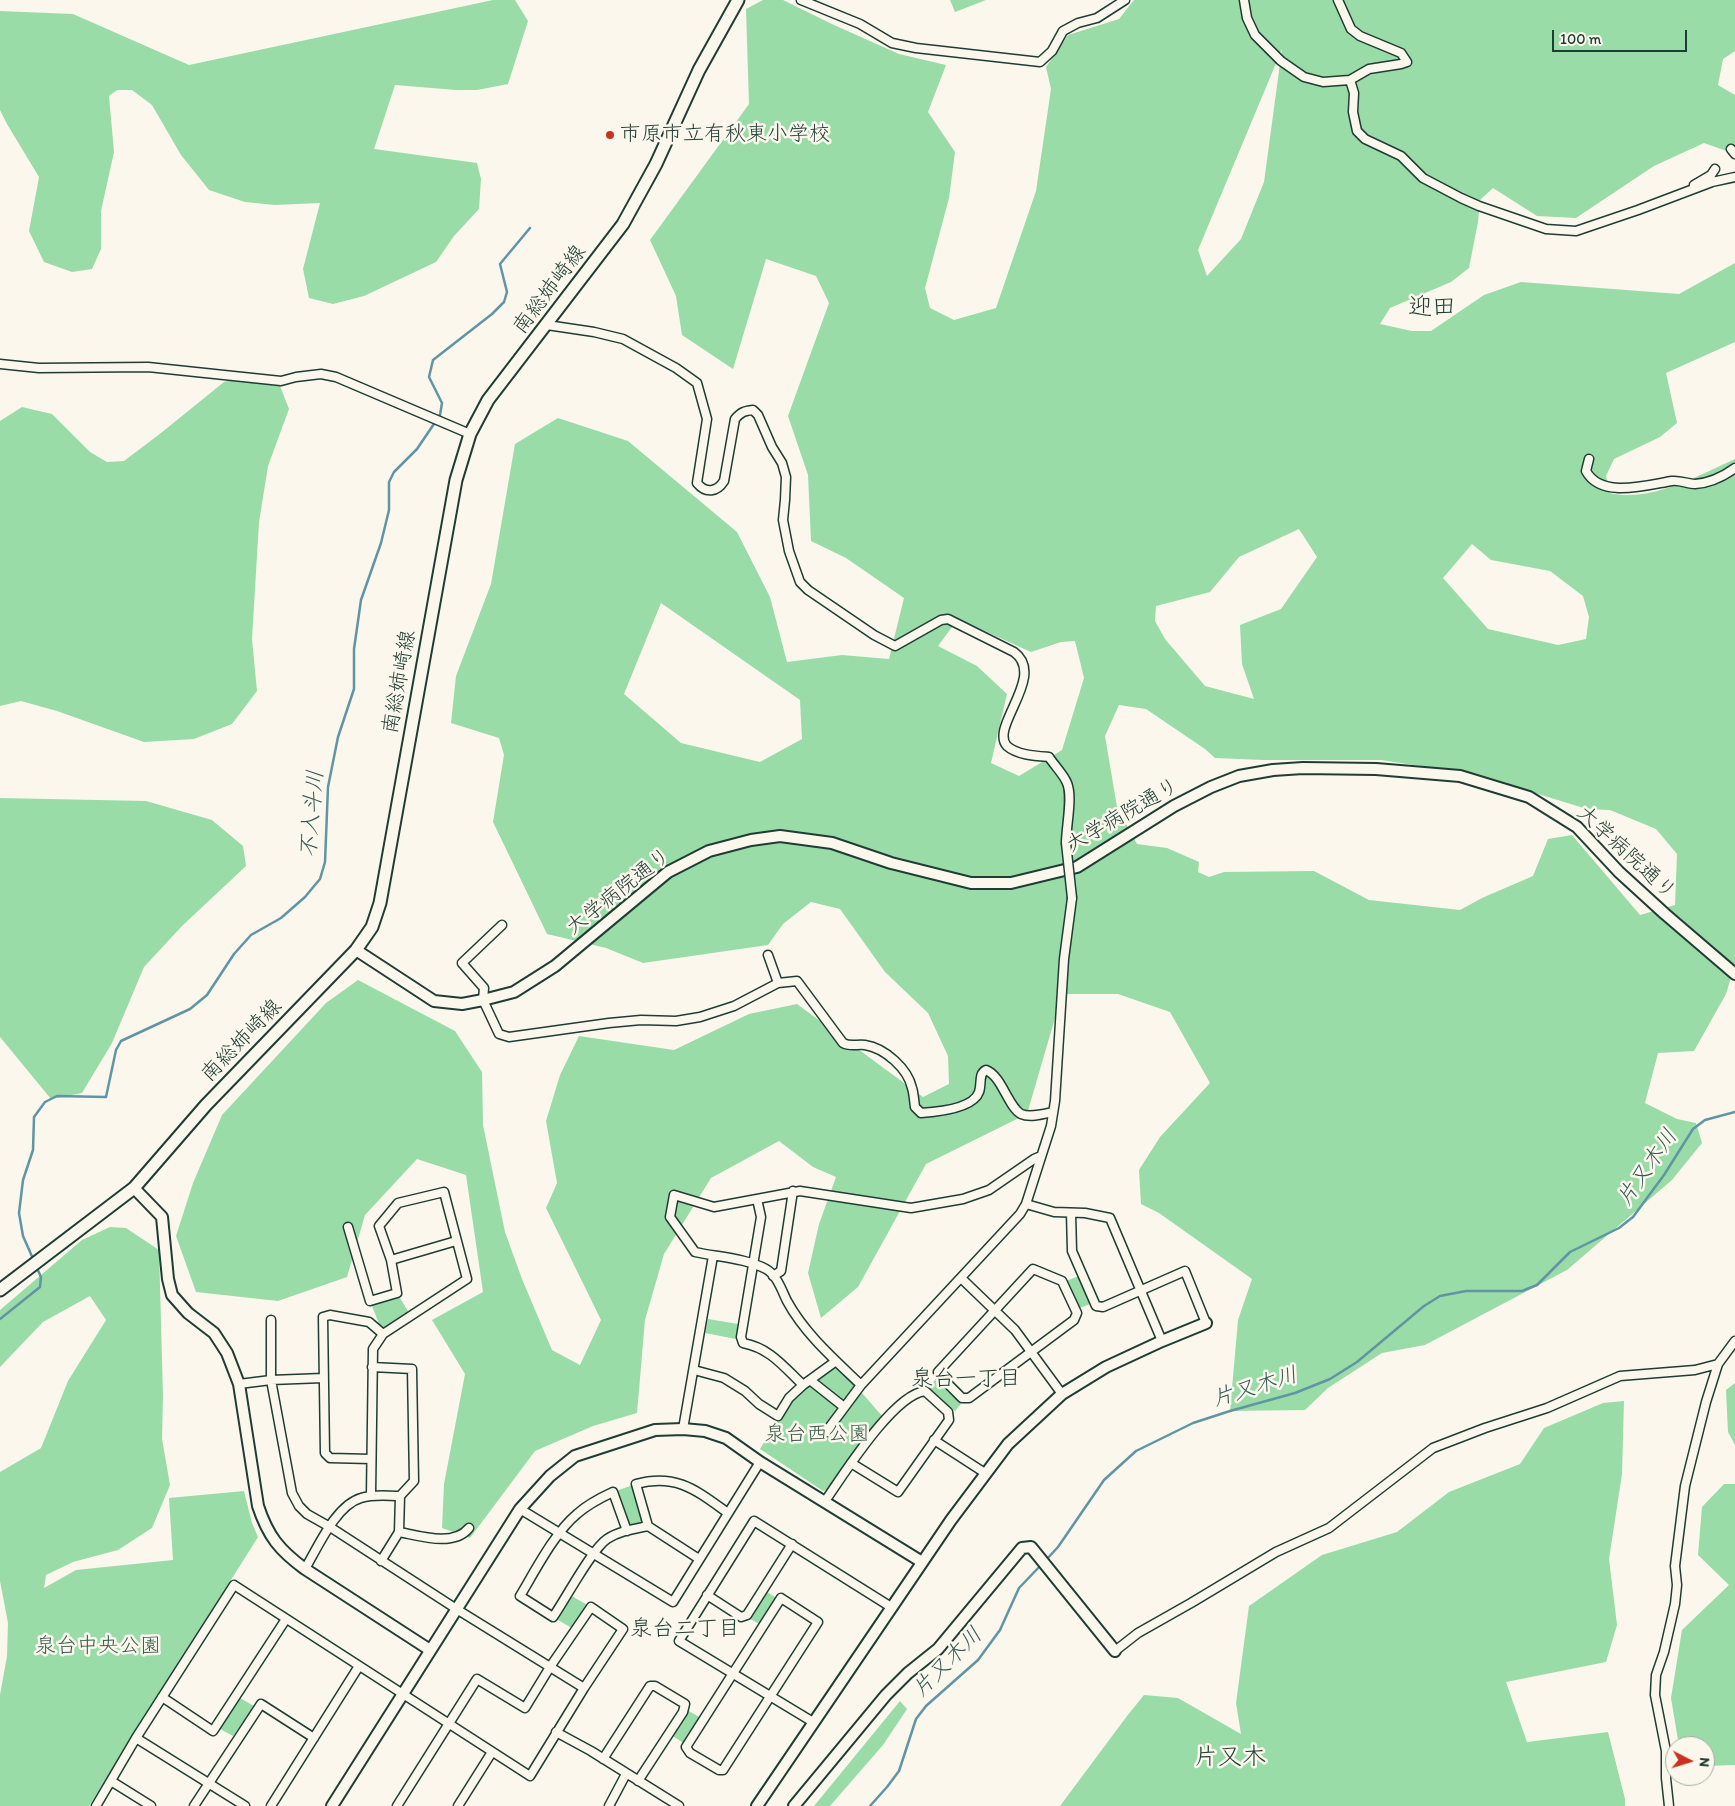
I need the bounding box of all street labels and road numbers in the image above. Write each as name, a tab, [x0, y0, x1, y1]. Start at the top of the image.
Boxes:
street label: 南総姉崎線	[508, 240, 592, 340]
street label: 南総姉崎線	[378, 628, 422, 736]
street label: 大学病院通り	[1062, 774, 1184, 858]
street label: 大学病院通り	[1571, 801, 1681, 905]
street label: 大学病院通り	[562, 843, 676, 941]
street label: 南総姉崎線	[196, 994, 288, 1088]

